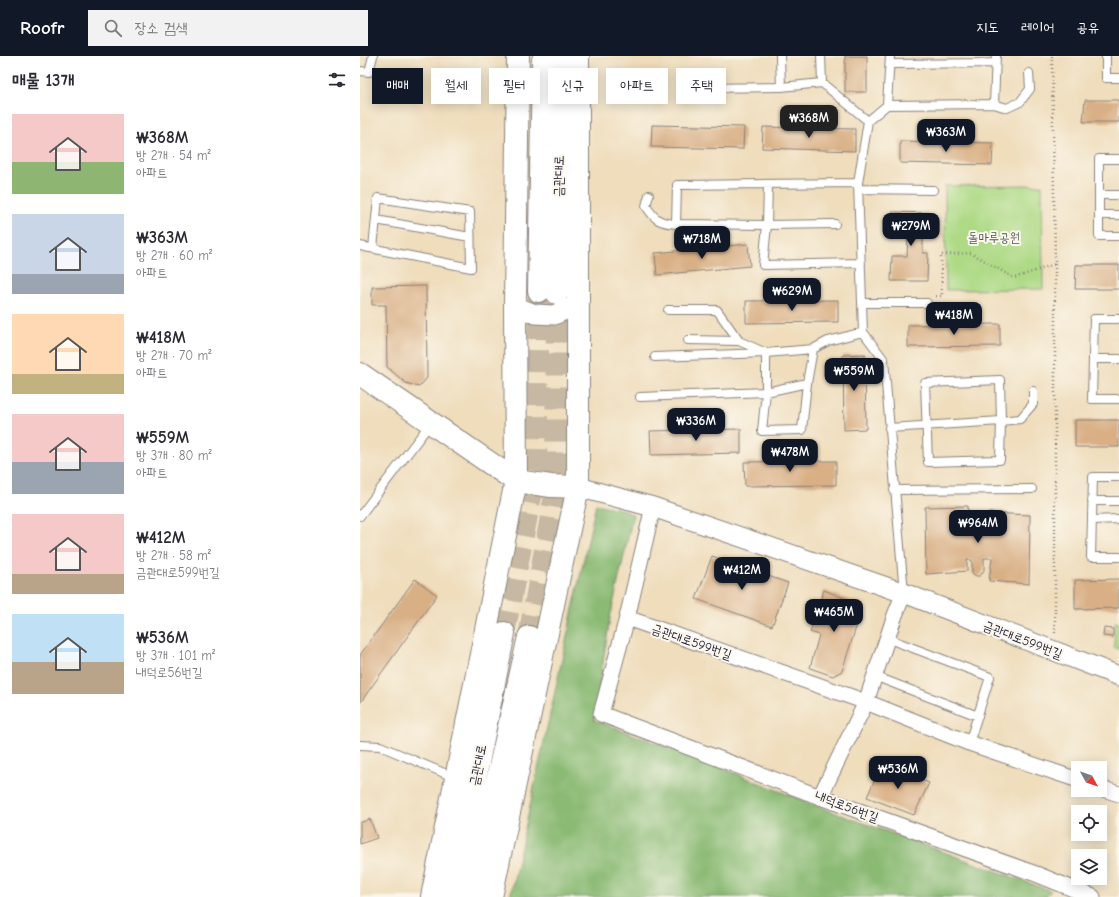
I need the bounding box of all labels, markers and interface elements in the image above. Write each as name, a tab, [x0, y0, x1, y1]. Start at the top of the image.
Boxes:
search box	[88, 10, 368, 46]
text: Roofr	[20, 17, 64, 39]
icon: search	[102, 17, 124, 39]
text: 장소 검색	[134, 19, 188, 37]
text: 지도	[976, 19, 999, 36]
text: 레이어	[1021, 19, 1054, 36]
text: 공유	[1076, 19, 1099, 36]
chip: 매매	[372, 68, 423, 104]
chip: 월세	[431, 68, 481, 104]
chip: 필터	[489, 68, 540, 104]
chip: 신규	[548, 68, 598, 104]
chip: 아파트	[606, 68, 668, 104]
chip: 주택	[676, 68, 726, 104]
icon: filters	[326, 69, 348, 91]
text: 매물 13개	[12, 71, 74, 90]
pin: ₩368M	[781, 105, 837, 139]
text: ₩368M	[789, 110, 829, 125]
pin: ₩363M	[918, 119, 974, 153]
text: ₩363M	[926, 124, 966, 139]
text: ₩368M	[136, 128, 188, 147]
icon: home	[44, 130, 92, 178]
text: 방 2개 · 54 m²	[136, 148, 211, 163]
street label: 금관대로	[551, 155, 566, 197]
text: 아파트	[136, 165, 167, 180]
pin: ₩279M	[883, 213, 939, 247]
text: ₩279M	[892, 218, 930, 233]
pin: ₩718M	[674, 226, 730, 260]
text: ₩363M	[136, 228, 188, 247]
icon: home	[44, 230, 92, 278]
park label: 돌마루공원	[968, 230, 1020, 245]
text: ₩718M	[683, 231, 721, 246]
text: 방 2개 · 60 m²	[136, 248, 212, 263]
text: 아파트	[136, 265, 167, 280]
pin: ₩629M	[764, 278, 820, 312]
text: ₩629M	[772, 283, 812, 298]
pin: ₩418M	[926, 302, 982, 336]
text: ₩418M	[935, 307, 973, 322]
text: ₩418M	[136, 328, 186, 347]
icon: home	[44, 330, 92, 378]
text: 방 2개 · 70 m²	[136, 348, 211, 363]
pin: ₩559M	[826, 358, 882, 392]
text: ₩559M	[834, 363, 874, 378]
text: 아파트	[136, 365, 167, 380]
pin: ₩336M	[668, 408, 724, 442]
text: ₩336M	[676, 413, 716, 428]
text: ₩559M	[136, 428, 189, 447]
icon: home	[44, 430, 92, 478]
pin: ₩478M	[762, 439, 818, 473]
text: ₩478M	[771, 444, 809, 459]
text: 방 3개 · 80 m²	[136, 448, 212, 463]
text: 아파트	[136, 465, 167, 480]
pin: ₩964M	[950, 510, 1006, 544]
text: ₩964M	[958, 515, 998, 530]
text: ₩412M	[136, 528, 185, 547]
icon: home	[44, 530, 92, 578]
text: 방 2개 · 58 m²	[136, 548, 211, 563]
pin: ₩412M	[714, 557, 770, 591]
text: ₩412M	[723, 562, 761, 577]
text: 금관대로599번길	[136, 565, 220, 580]
pin: ₩465M	[806, 599, 862, 633]
text: ₩465M	[814, 604, 854, 619]
street label: 금관대로599번길	[981, 617, 1065, 661]
street label: 금관대로599번길	[650, 621, 734, 662]
text: ₩536M	[136, 628, 189, 647]
icon: home	[44, 630, 92, 678]
text: 방 3개 · 101 m²	[136, 648, 215, 663]
text: 내덕로56번길	[136, 665, 202, 680]
street label: 금관대로	[466, 743, 489, 787]
pin: ₩536M	[870, 756, 926, 790]
text: ₩536M	[878, 761, 918, 776]
north arrow	[1071, 761, 1107, 797]
map controls	[1071, 761, 1107, 885]
street label: 내덕로56번길	[813, 788, 881, 825]
button: locate	[1071, 805, 1107, 841]
button: layers	[1071, 849, 1107, 885]

